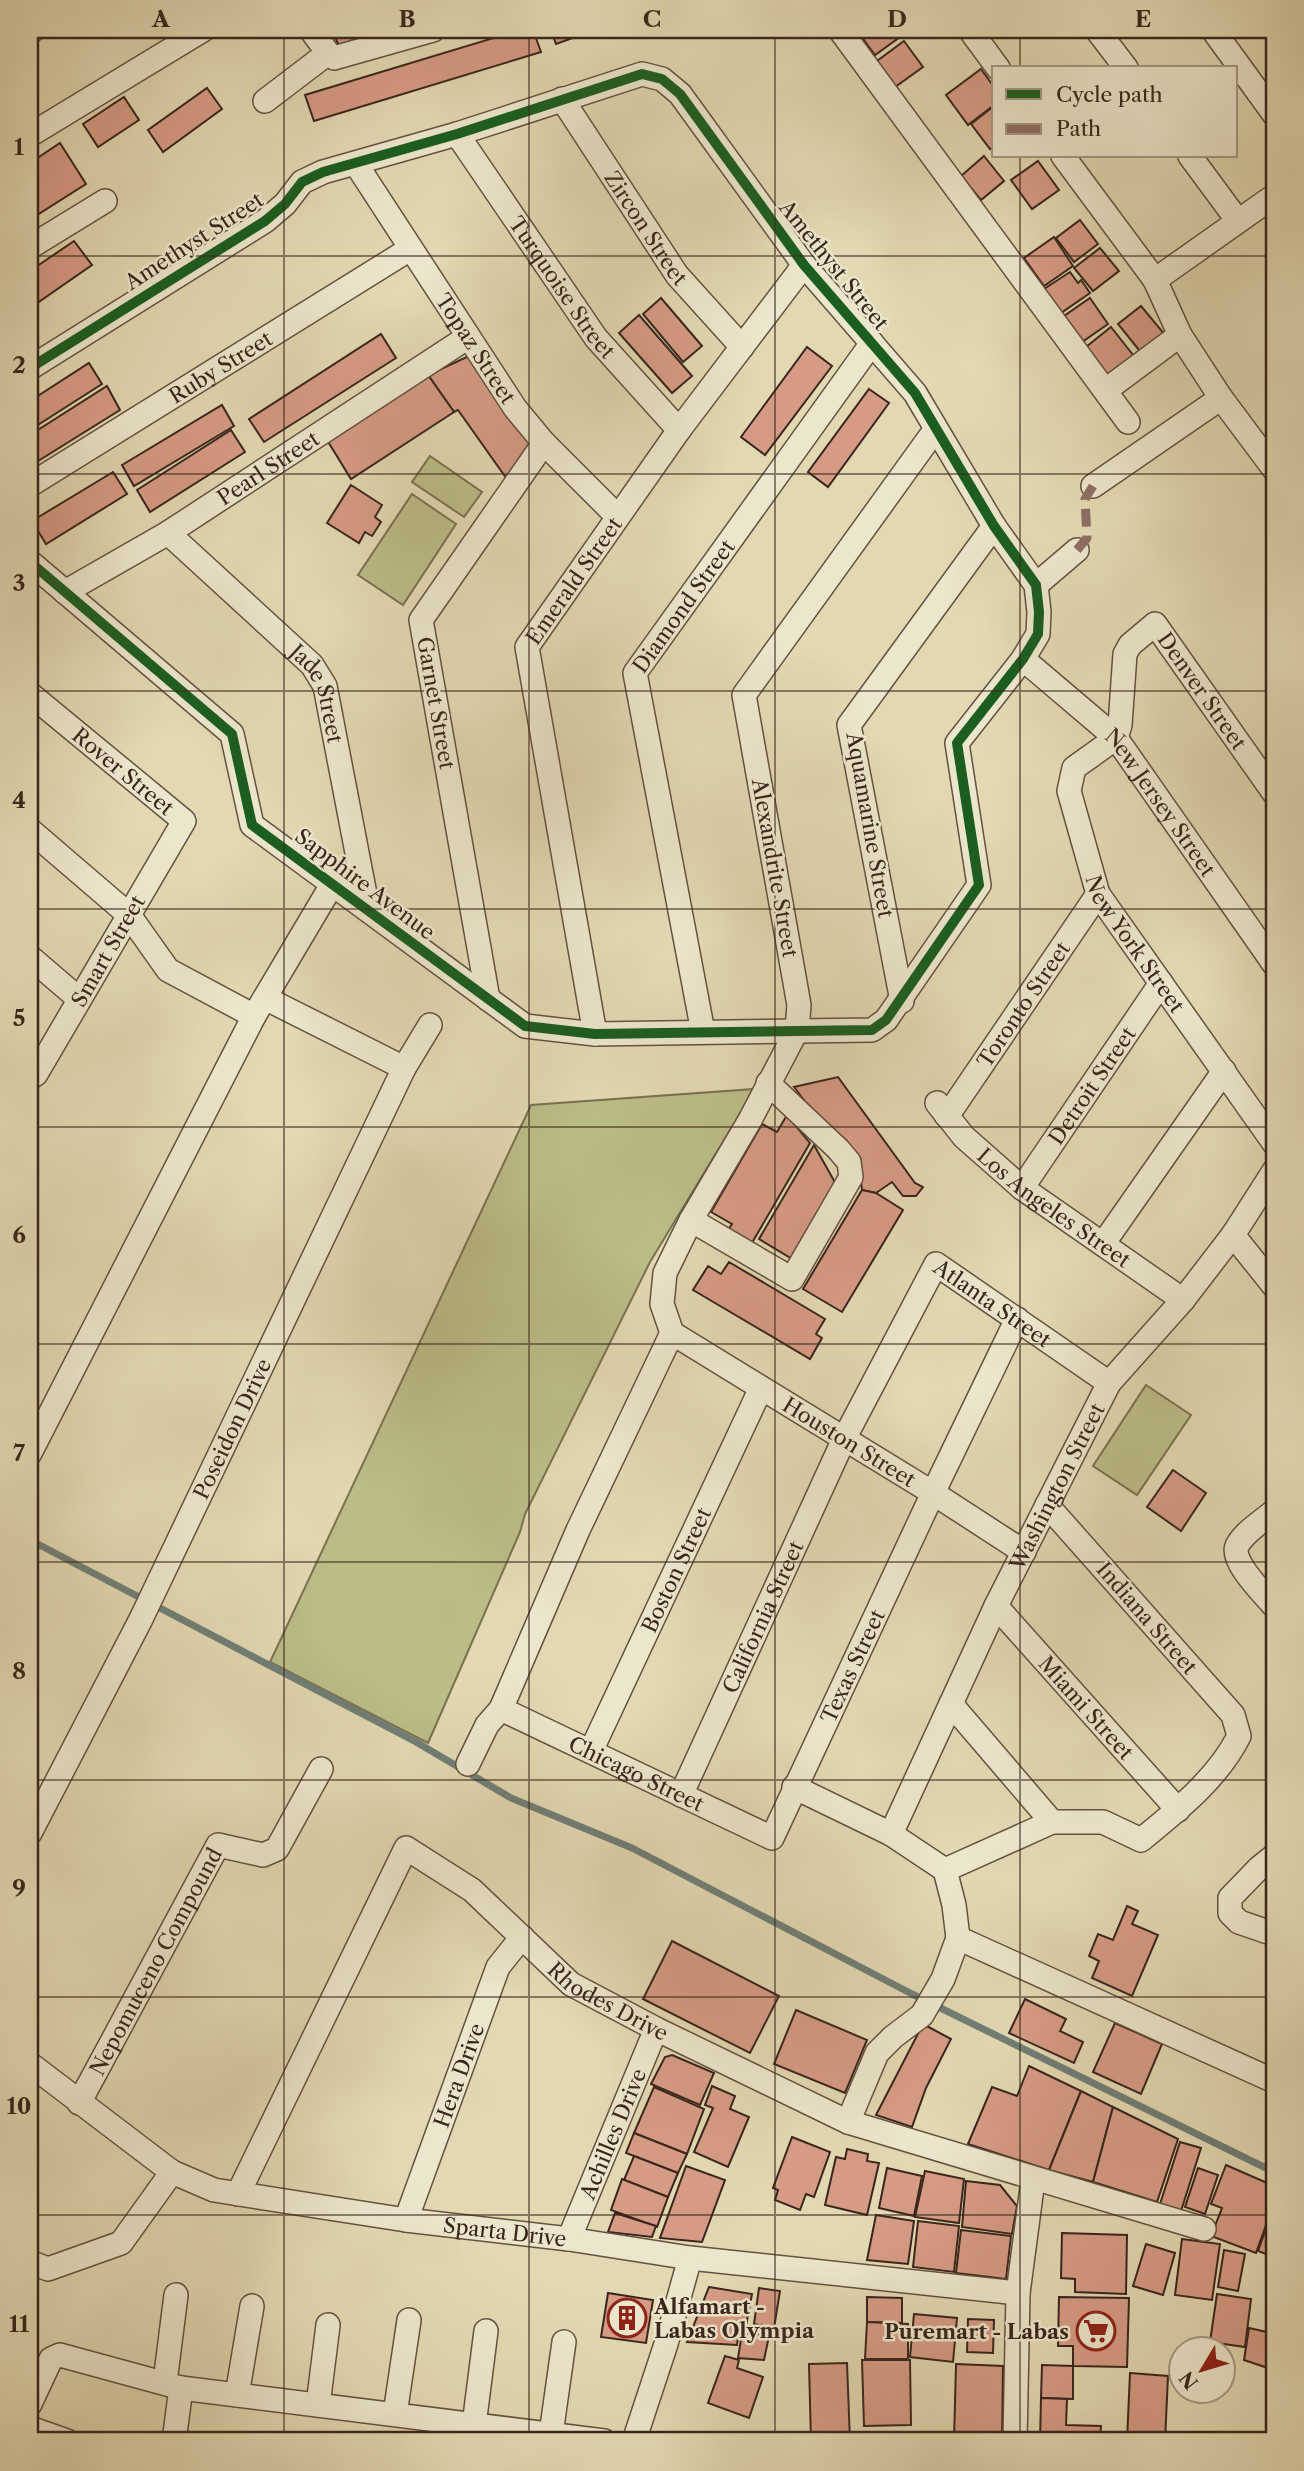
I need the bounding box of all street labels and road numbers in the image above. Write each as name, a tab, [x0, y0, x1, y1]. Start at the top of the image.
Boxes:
street label: Zircon Street	[600, 166, 693, 291]
street label: Amethyst Street	[119, 187, 268, 296]
street label: Amethyst Street	[773, 194, 894, 335]
street label: Turquoise Street	[504, 211, 621, 364]
street label: Topaz Street	[431, 288, 521, 409]
street label: Ruby Street	[164, 325, 277, 408]
street label: Pearl Street	[212, 425, 324, 510]
street label: Emerald Street	[520, 512, 627, 649]
street label: Diamond Street	[627, 534, 740, 677]
street label: Denver Street	[1152, 628, 1252, 755]
street label: Garnet Street	[412, 635, 460, 772]
street label: Jade Street	[283, 637, 348, 746]
street label: Rover Street	[68, 722, 179, 820]
street label: New Jersey Street	[1101, 722, 1221, 881]
street label: Aquamarine Street	[841, 729, 899, 920]
street label: Alexandrite Street	[747, 775, 803, 960]
street label: Sapphire Avenue	[290, 823, 440, 945]
street label: New York Street	[1081, 872, 1190, 1018]
street label: Smart Street	[66, 890, 150, 1011]
street label: Toronto Street	[972, 936, 1075, 1072]
street label: Detroit Street	[1043, 1021, 1141, 1149]
street label: Los Angeles Street	[973, 1142, 1136, 1273]
street label: Atlanta Street	[928, 1253, 1057, 1352]
street label: Poseidon Drive	[188, 1354, 276, 1503]
street label: Houston Street	[778, 1392, 921, 1492]
street label: Washington Street	[1003, 1398, 1110, 1575]
street label: Boston Street	[636, 1503, 716, 1636]
street label: California Street	[717, 1536, 808, 1697]
street label: Indiana Street	[1092, 1557, 1203, 1680]
street label: Texas Street	[815, 1605, 890, 1727]
street label: Miami Street	[1034, 1651, 1139, 1765]
street label: Chicago Street	[565, 1731, 709, 1817]
street label: Nepomuceno Compound	[84, 1843, 227, 2079]
street label: Rhodes Drive	[543, 1956, 672, 2046]
street label: Hera Drive	[428, 2020, 489, 2131]
street label: Achilles Drive	[574, 2064, 651, 2204]
street label: Sparta Drive	[442, 2212, 568, 2251]

